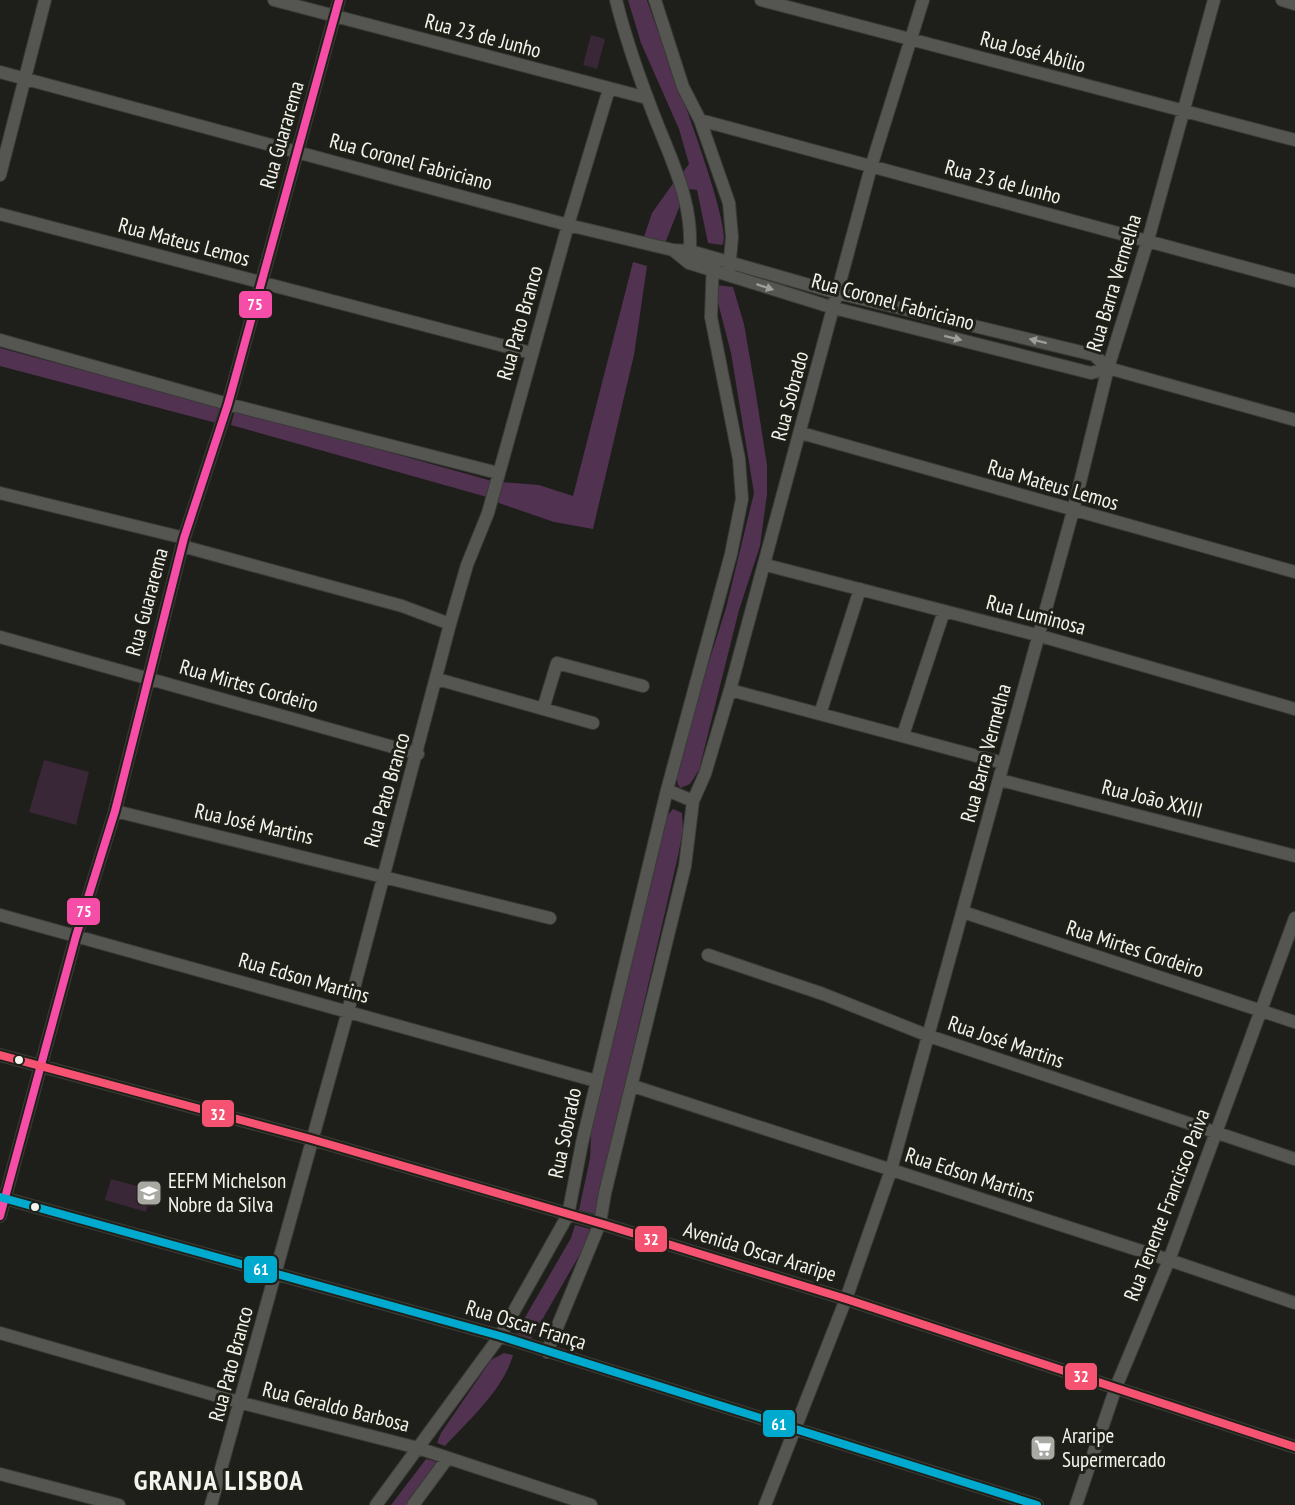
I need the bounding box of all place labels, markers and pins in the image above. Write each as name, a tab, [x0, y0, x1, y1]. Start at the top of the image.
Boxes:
unlabelled marker	[13, 1054, 25, 1066]
place label: EEFM Michelson Nobre da Silva	[168, 1167, 286, 1218]
school or university icon: EEFM Michelson Nobre da Silva	[134, 1178, 164, 1208]
unlabelled marker	[29, 1201, 41, 1213]
place label: Araripe Supermercado	[1062, 1422, 1166, 1473]
supermarket icon: Araripe Supermercado	[1028, 1433, 1058, 1463]

